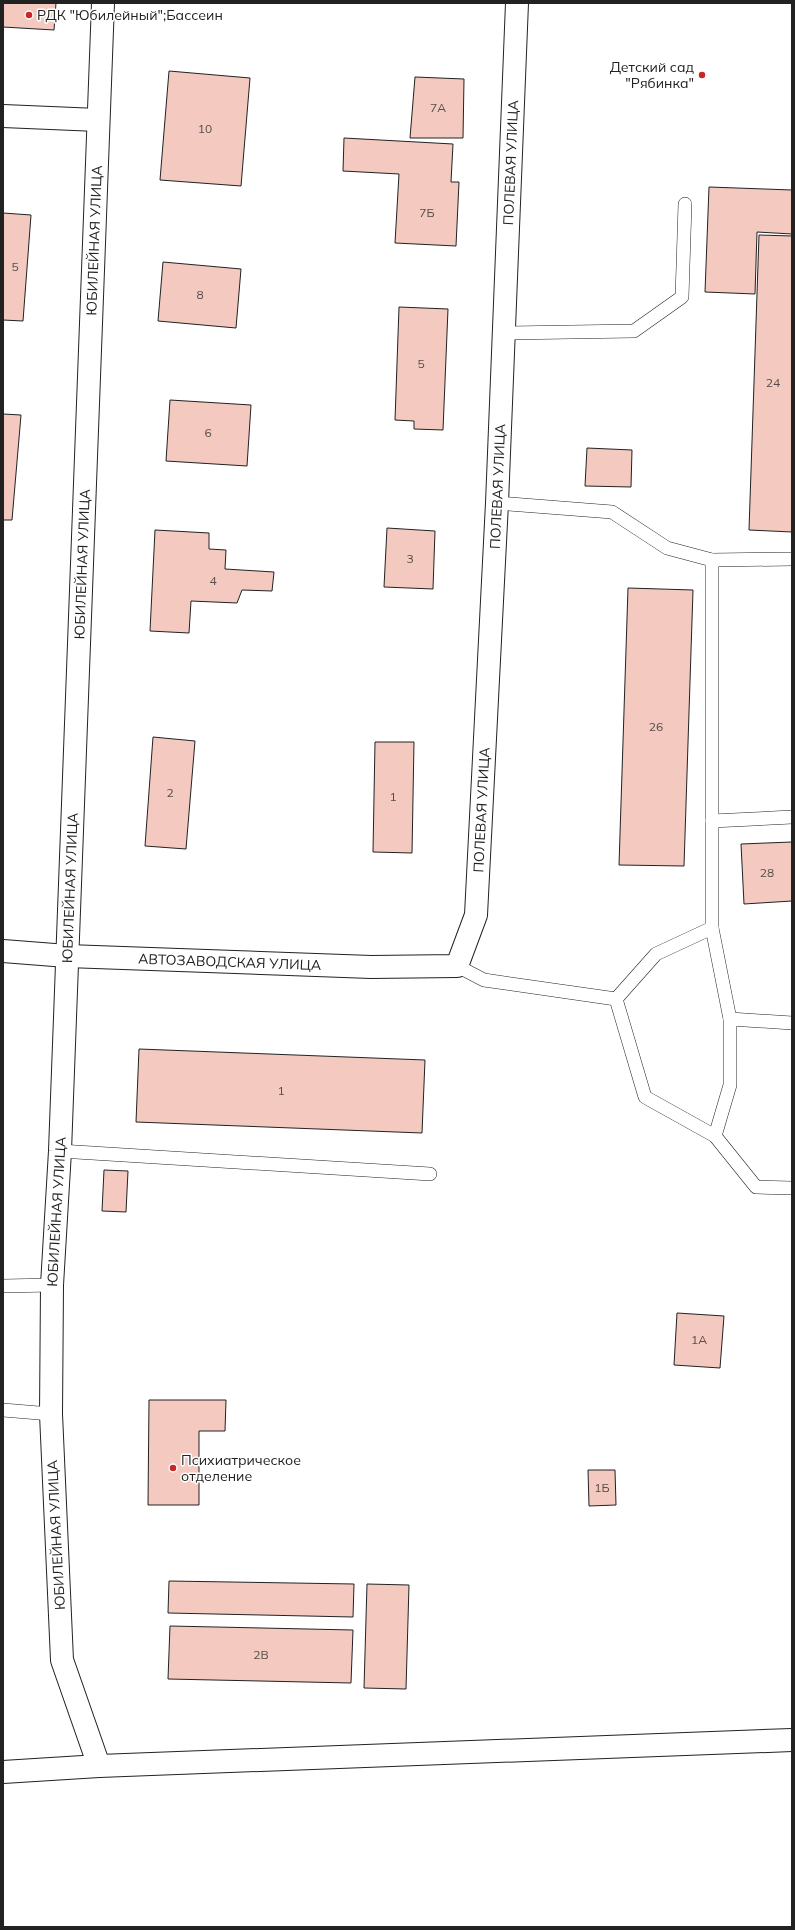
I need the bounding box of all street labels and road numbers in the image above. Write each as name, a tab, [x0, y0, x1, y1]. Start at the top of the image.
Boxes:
street label: ПОЛЕВАЯ УЛИЦА	[499, 99, 522, 226]
street label: ЮБИЛЕЙНАЯ УЛИЦА	[82, 164, 106, 316]
street label: ПОЛЕВАЯ УЛИЦА	[486, 423, 509, 549]
street label: ЮБИЛЕЙНАЯ УЛИЦА	[70, 488, 94, 640]
street label: ПОЛЕВАЯ УЛИЦА	[469, 746, 494, 873]
street label: ЮБИЛЕЙНАЯ УЛИЦА	[58, 812, 82, 963]
street label: АВТОЗАВОДСКАЯ УЛИЦА	[138, 950, 322, 974]
street label: ЮБИЛЕЙНАЯ УЛИЦА	[43, 1136, 70, 1287]
street label: ЮБИЛЕЙНАЯ УЛИЦА	[43, 1459, 69, 1610]

